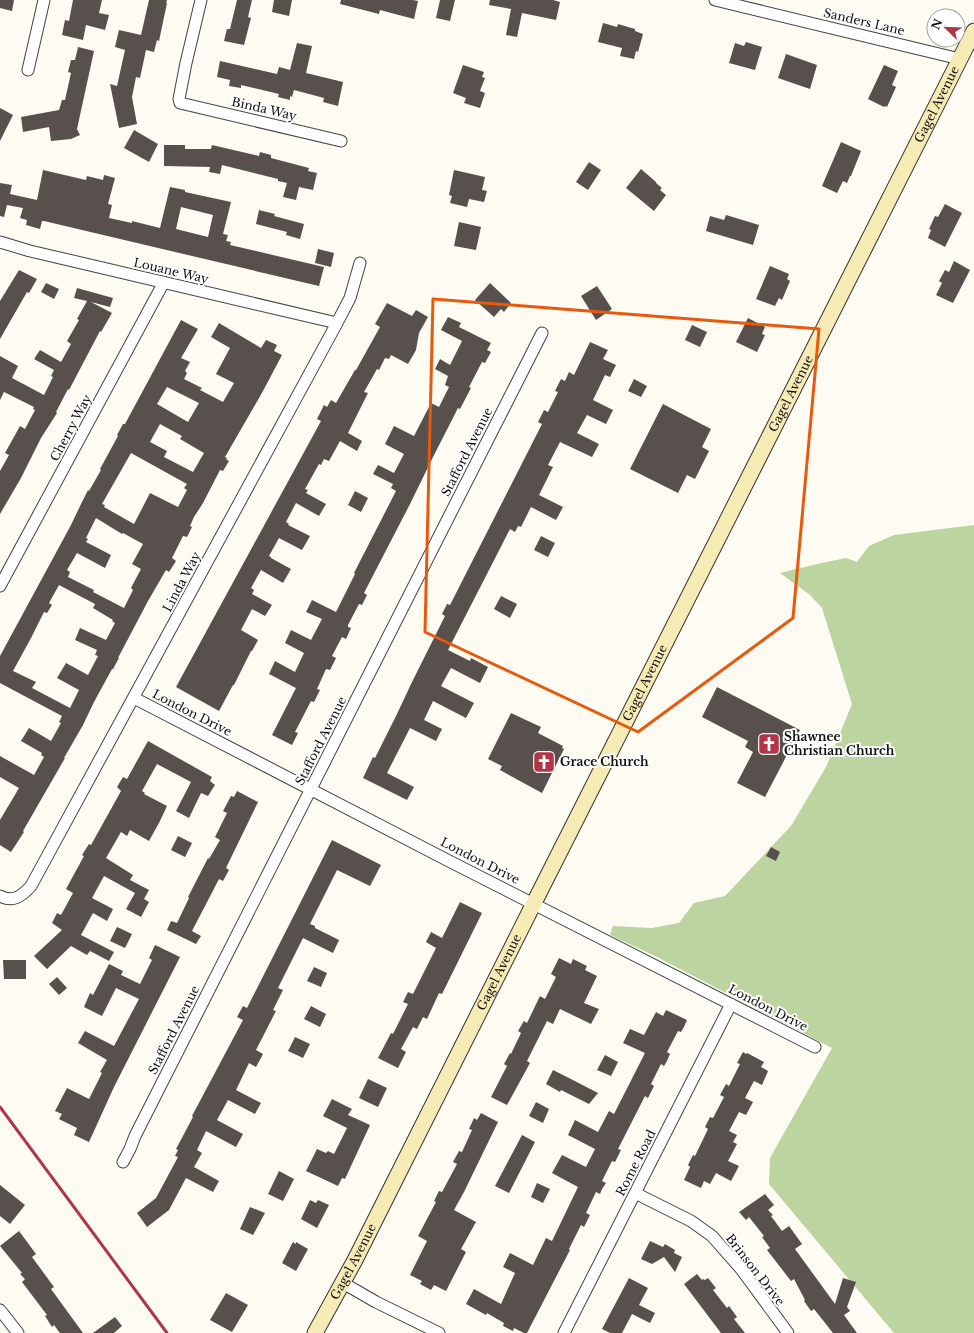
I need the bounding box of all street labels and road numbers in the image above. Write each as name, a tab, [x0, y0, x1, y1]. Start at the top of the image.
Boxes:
street label: Sanders Lane	[822, 5, 906, 38]
street label: Gagel Avenue	[911, 63, 962, 145]
street label: Binda Way	[230, 94, 298, 123]
street label: Louane Way	[132, 255, 210, 286]
street label: Gagel Avenue	[765, 353, 816, 434]
street label: Cherry Way	[47, 391, 95, 464]
street label: Stafford Avenue	[438, 405, 495, 499]
street label: Linda Way	[159, 549, 204, 614]
street label: Gagel Avenue	[619, 642, 670, 724]
street label: London Drive	[150, 686, 234, 739]
street label: Stafford Avenue	[292, 694, 349, 788]
street label: London Drive	[438, 834, 522, 887]
street label: Gagel Avenue	[473, 931, 524, 1013]
street label: London Drive	[726, 981, 810, 1034]
street label: Stafford Avenue	[145, 983, 202, 1077]
street label: Rome Road	[612, 1127, 659, 1198]
street label: Gagel Avenue	[327, 1221, 379, 1302]
street label: Brinson Drive	[723, 1231, 788, 1309]

